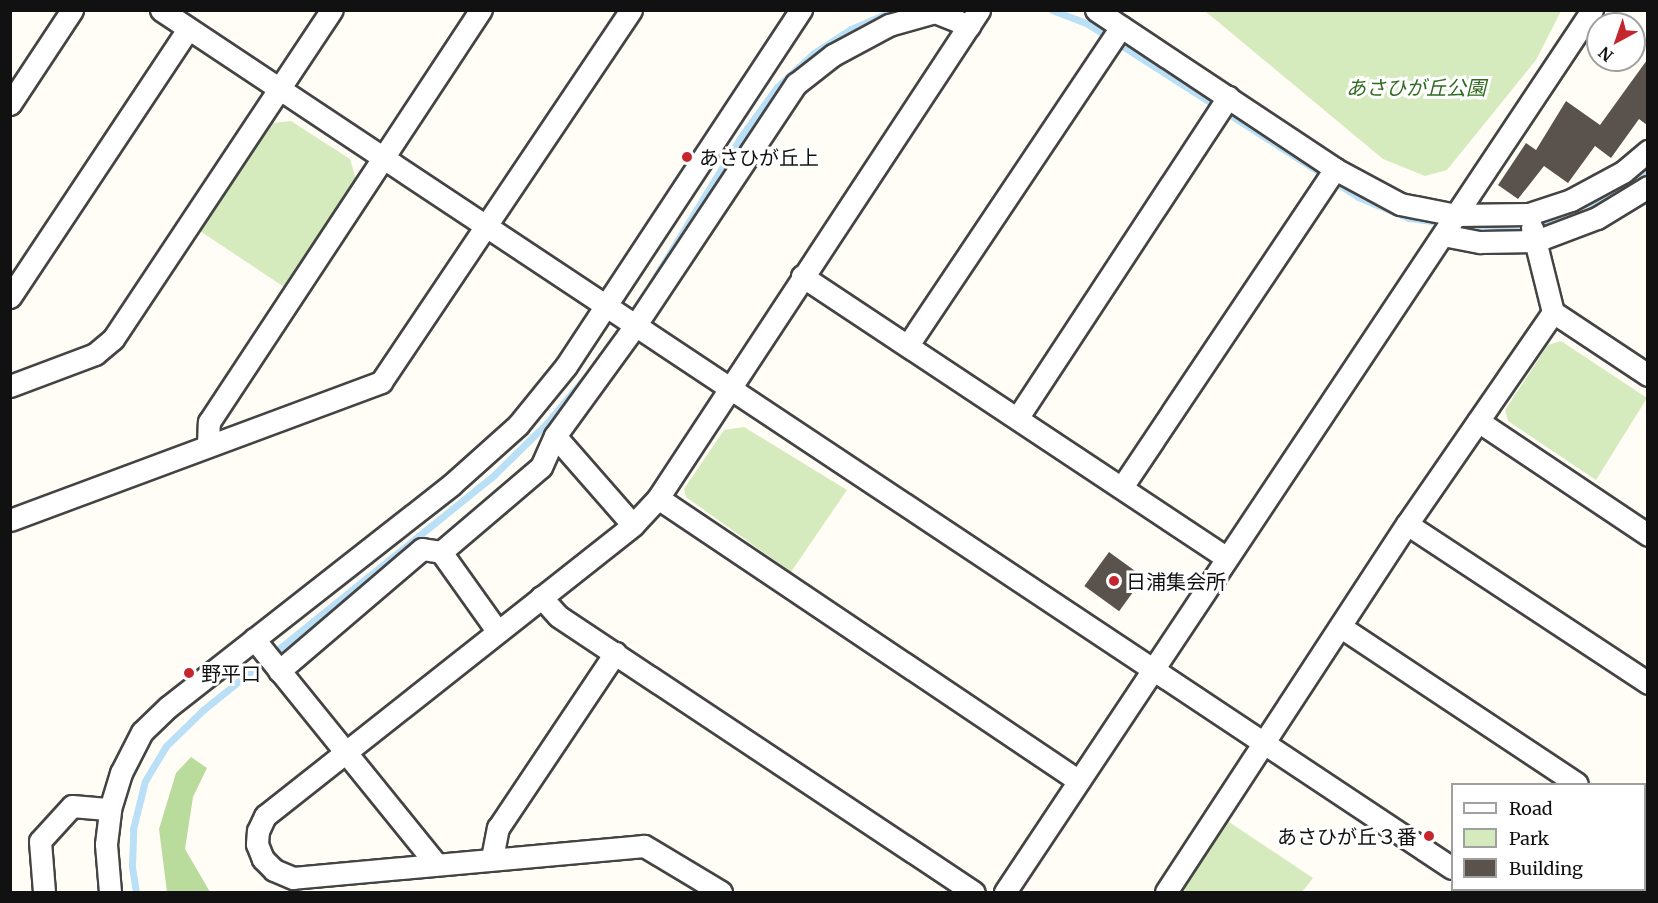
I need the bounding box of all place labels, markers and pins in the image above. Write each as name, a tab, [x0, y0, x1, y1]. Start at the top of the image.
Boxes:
place label: あさひが丘上	[699, 145, 819, 169]
marker: あさひが丘上	[680, 150, 694, 164]
place label: 日浦集会所	[1126, 569, 1226, 593]
marker: 日浦集会所	[1107, 574, 1121, 588]
place label: 野平口	[201, 661, 261, 685]
marker: 野平口	[182, 666, 196, 680]
place label: あさひが丘３番	[1277, 824, 1417, 848]
marker: あさひが丘３番	[1422, 829, 1436, 843]

